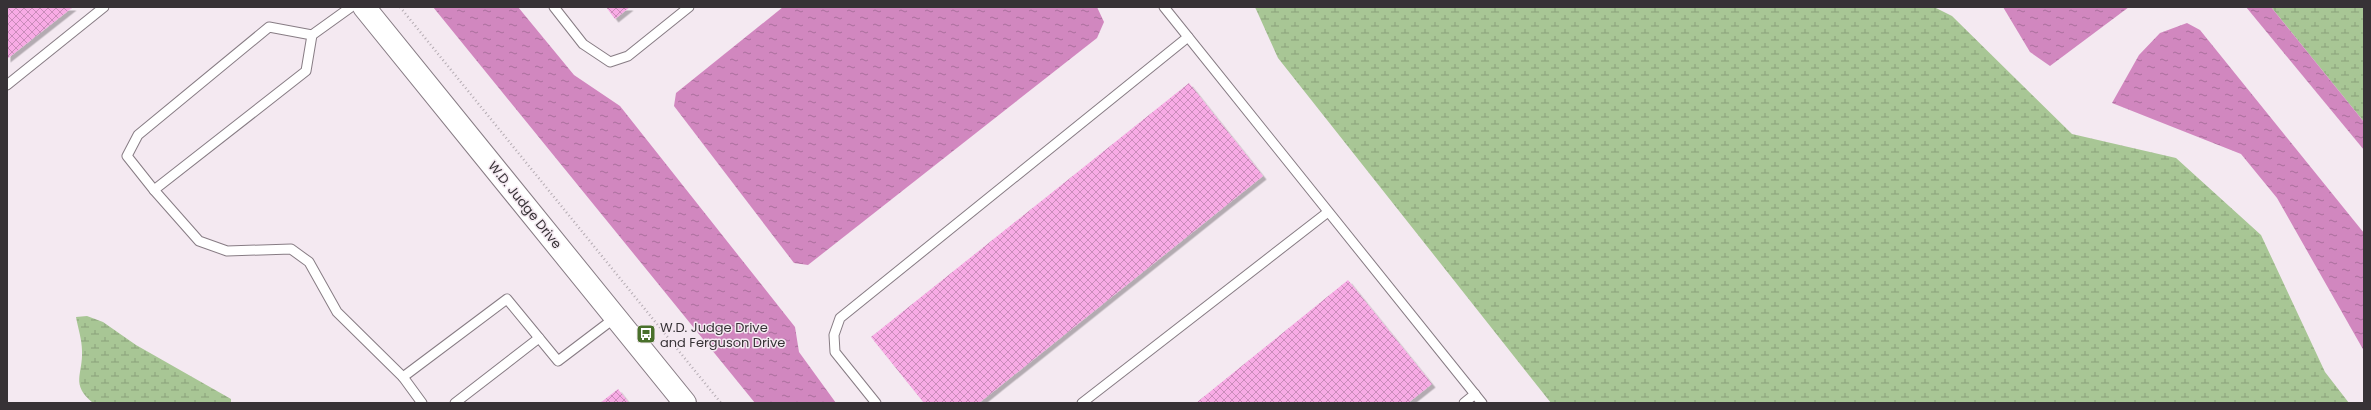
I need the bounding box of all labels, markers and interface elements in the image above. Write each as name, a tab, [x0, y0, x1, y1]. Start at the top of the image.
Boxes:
street label: W.D. Judge Drive	[484, 157, 566, 253]
place label: W.D. Judge Drive and Ferguson Drive	[660, 318, 785, 352]
bus stop icon: W.D. Judge Drive and Ferguson Drive	[635, 323, 657, 345]

